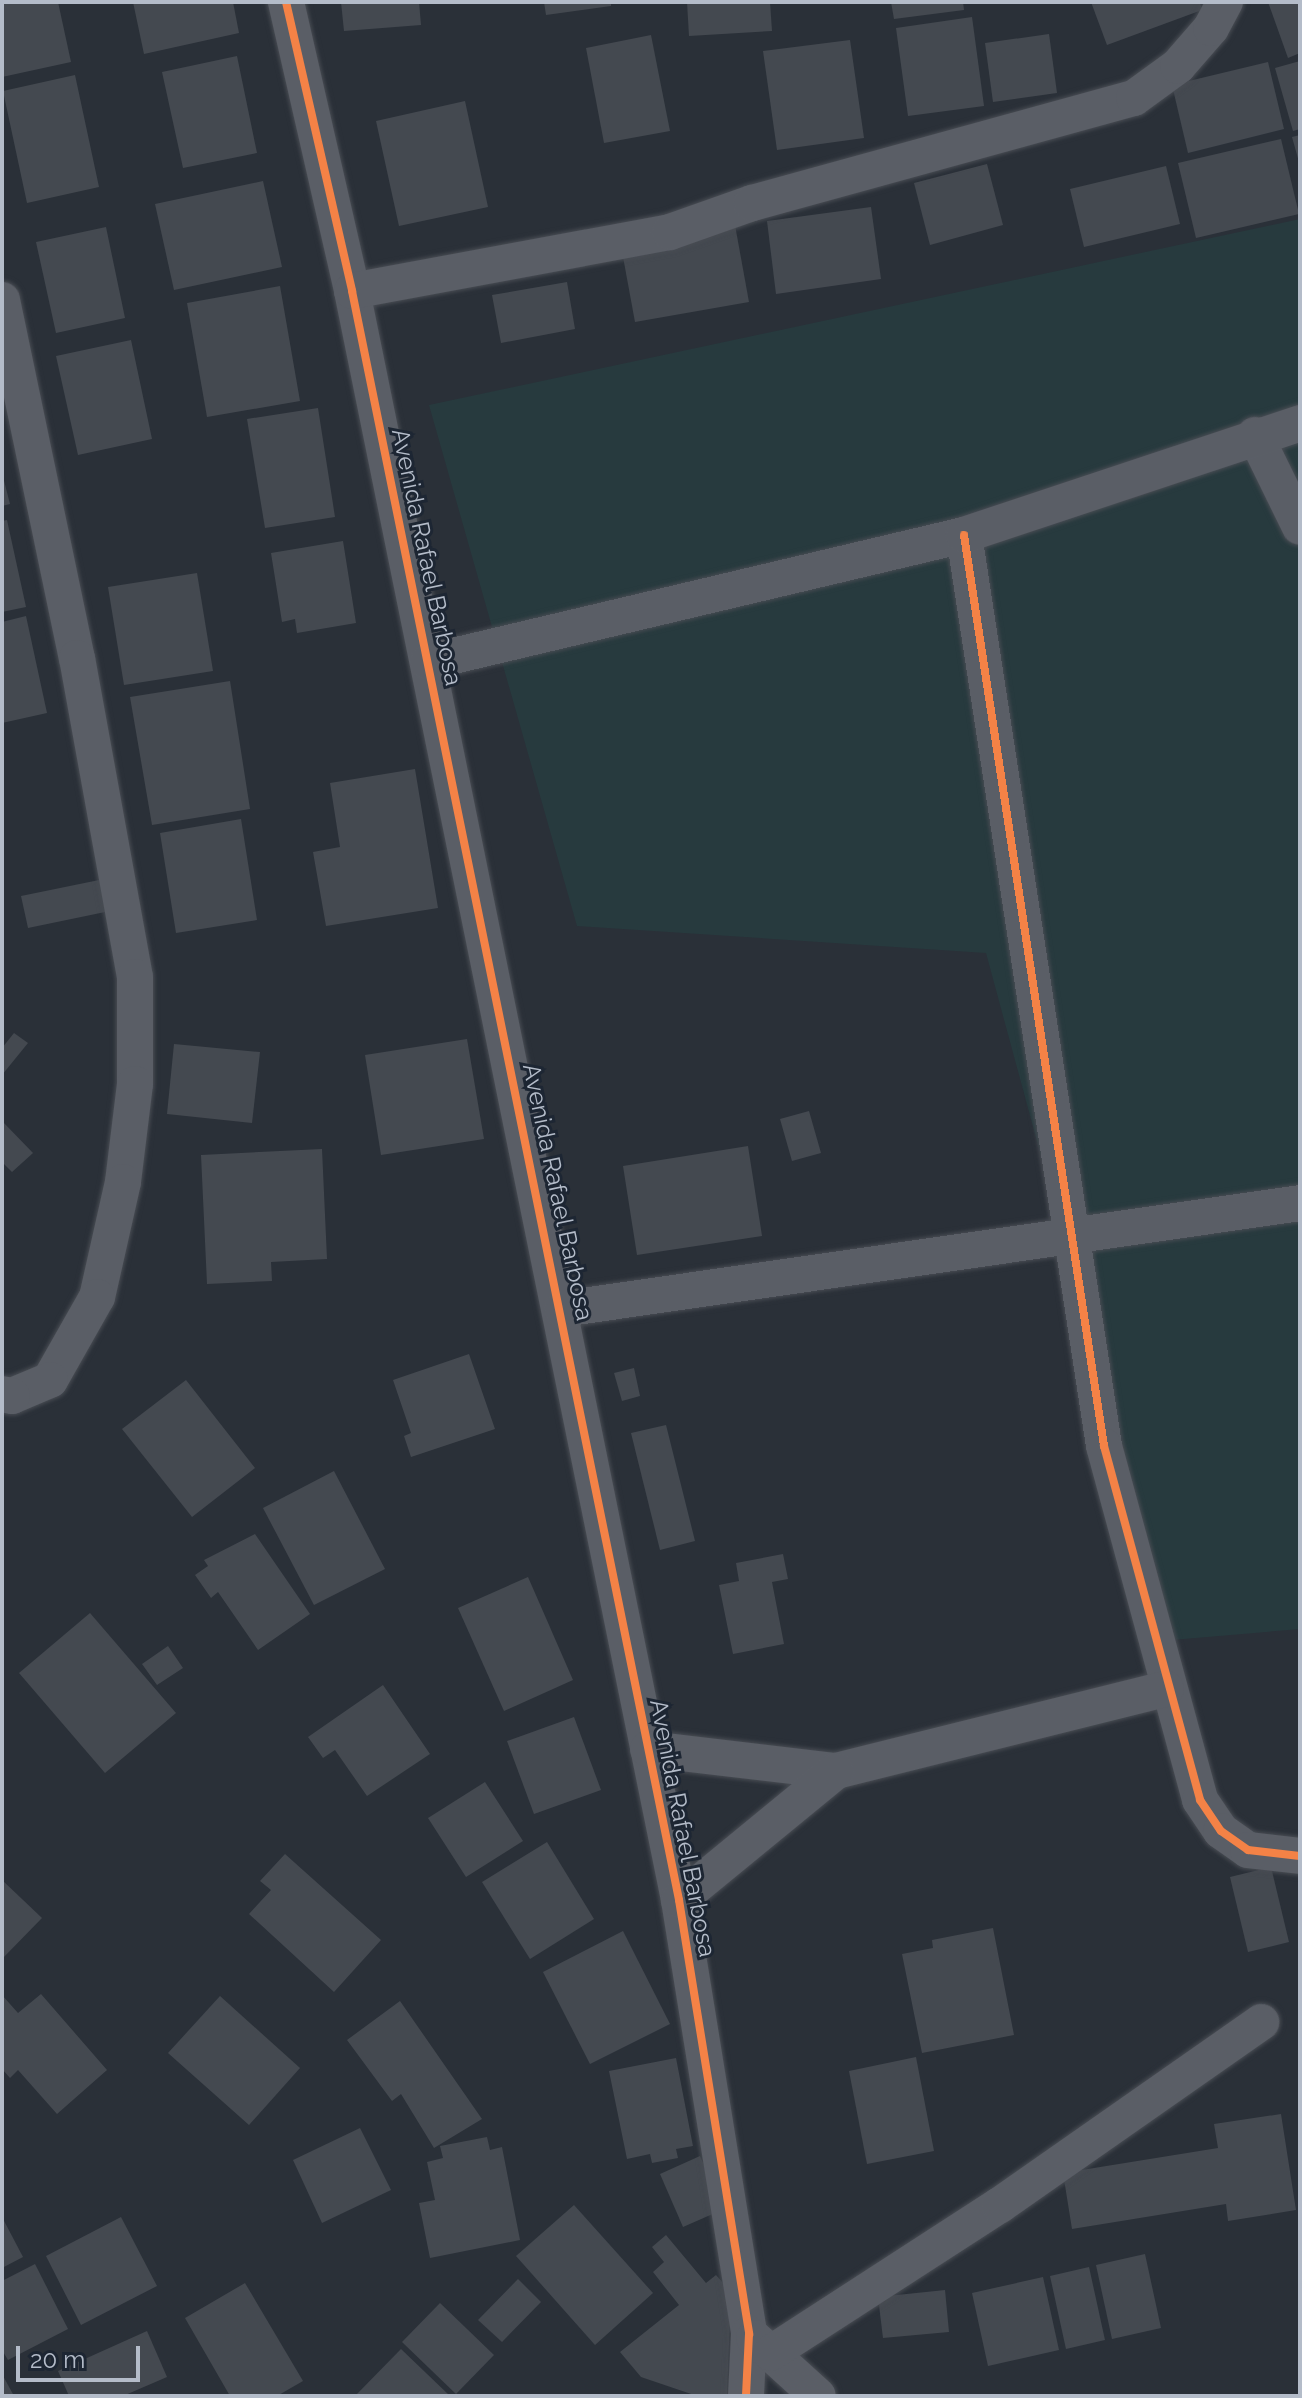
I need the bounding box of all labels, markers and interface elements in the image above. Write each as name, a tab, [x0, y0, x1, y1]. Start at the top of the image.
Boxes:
street label: Avenida Rafael Barbosa	[386, 426, 468, 688]
street label: Avenida Rafael Barbosa	[517, 1061, 599, 1323]
street label: Avenida Rafael Barbosa	[644, 1696, 722, 1960]
scale bar	[20, 2330, 144, 2380]
text: 20 m	[30, 2345, 85, 2374]

